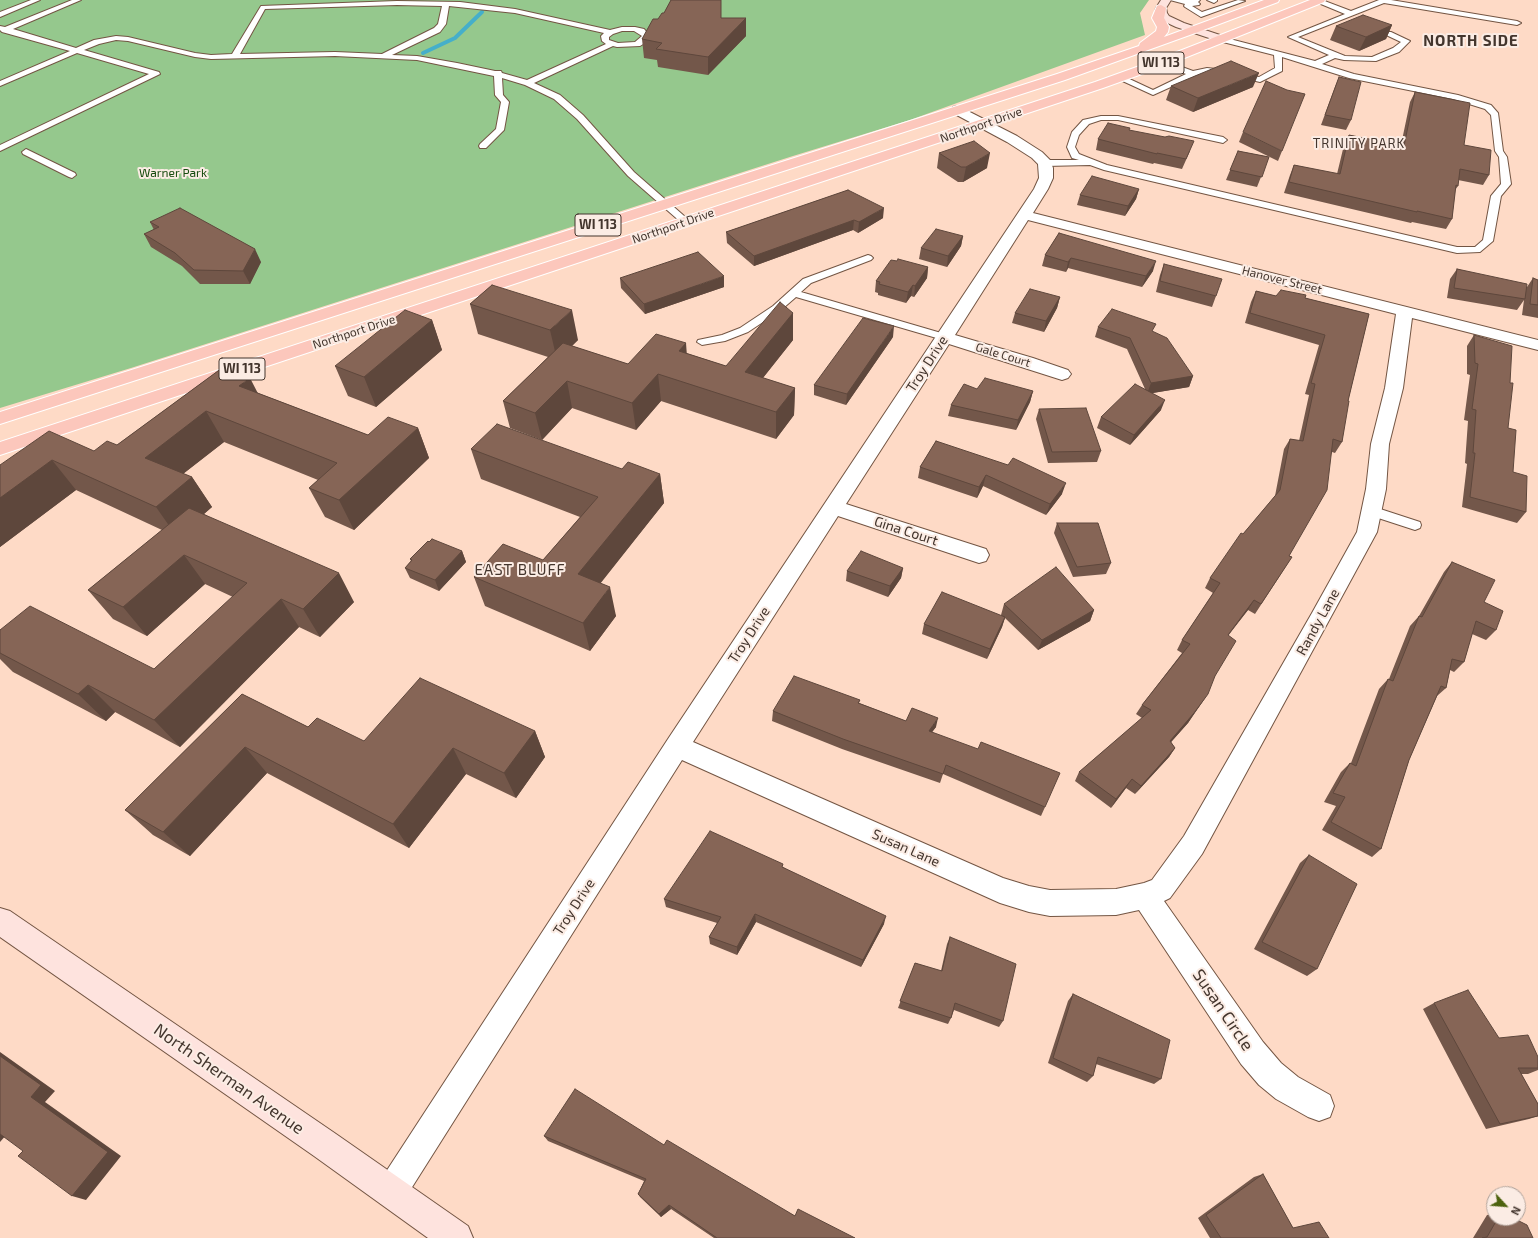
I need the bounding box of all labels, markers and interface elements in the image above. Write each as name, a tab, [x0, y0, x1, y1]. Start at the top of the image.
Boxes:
district label: NORTH SIDE	[1423, 32, 1519, 50]
road number: WI 113	[1138, 52, 1184, 74]
street label: Northport Drive	[938, 104, 1024, 146]
district label: TRINITY PARK	[1313, 136, 1405, 152]
park label: Warner Park	[139, 166, 207, 180]
street label: Northport Drive	[630, 205, 716, 247]
road number: WI 113	[575, 214, 621, 236]
street label: Hanover Street	[1241, 263, 1323, 297]
street label: Northport Drive	[311, 312, 397, 352]
street label: Troy Drive	[903, 333, 951, 395]
street label: Gale Court	[974, 340, 1032, 370]
road number: WI 113	[219, 358, 265, 380]
street label: Gina Court	[872, 513, 940, 549]
district label: EAST BLUFF	[474, 561, 566, 579]
street label: Randy Lane	[1293, 586, 1343, 658]
street label: Troy Drive	[725, 604, 773, 666]
street label: Susan Lane	[870, 826, 942, 870]
street label: Troy Drive	[550, 876, 598, 938]
street label: Susan Circle	[1188, 965, 1258, 1055]
street label: North Sherman Avenue	[150, 1019, 308, 1139]
north arrow	[1486, 1186, 1526, 1226]
text: N	[1509, 1205, 1524, 1217]

